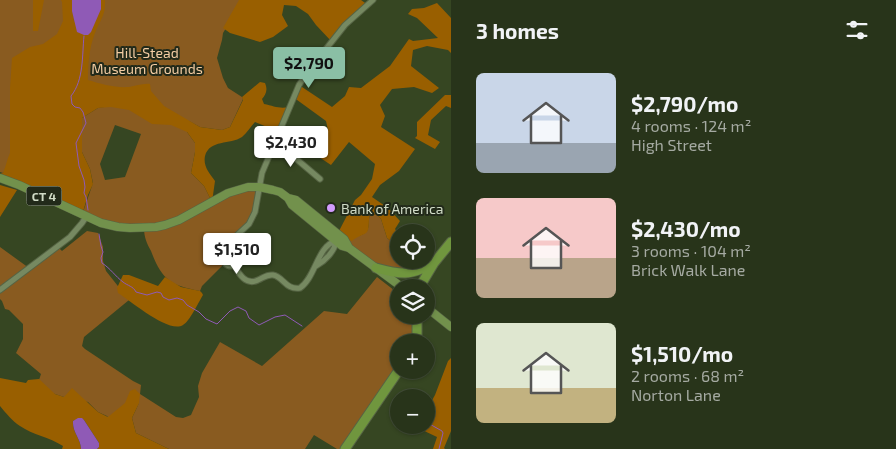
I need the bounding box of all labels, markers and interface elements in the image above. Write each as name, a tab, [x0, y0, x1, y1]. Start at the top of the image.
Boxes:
icon: filters	[843, 16, 871, 44]
text: 3 homes	[476, 18, 559, 43]
park label: Hill-Stead Museum Grounds	[91, 44, 203, 77]
pin: $2,790	[268, 46, 350, 89]
text: $2,790	[284, 53, 334, 72]
text: $2,790/mo	[631, 91, 738, 116]
icon: home	[516, 93, 576, 153]
text: 4 rooms · 124 m²	[631, 116, 751, 135]
pin: $2,430	[250, 126, 332, 168]
text: $2,430	[265, 132, 317, 151]
text: High Street	[631, 135, 712, 154]
road number: CT 4	[27, 187, 62, 206]
place label: Bank of America	[341, 200, 444, 217]
marker: Bank of America	[325, 202, 337, 214]
text: $2,430/mo	[631, 216, 741, 241]
icon: home	[516, 218, 576, 278]
map controls	[390, 224, 435, 434]
button: locate	[390, 224, 435, 269]
pin: $1,510	[196, 232, 278, 275]
text: $1,510	[214, 239, 260, 258]
text: 3 rooms · 104 m²	[631, 241, 751, 260]
text: Brick Walk Lane	[631, 260, 745, 279]
button: layers	[390, 279, 435, 324]
button: +	[390, 334, 435, 379]
text: $1,510/mo	[631, 341, 733, 366]
icon: home	[516, 343, 576, 403]
text: 2 rooms · 68 m²	[631, 366, 744, 385]
text: Norton Lane	[631, 385, 721, 404]
button: −	[390, 389, 435, 434]

